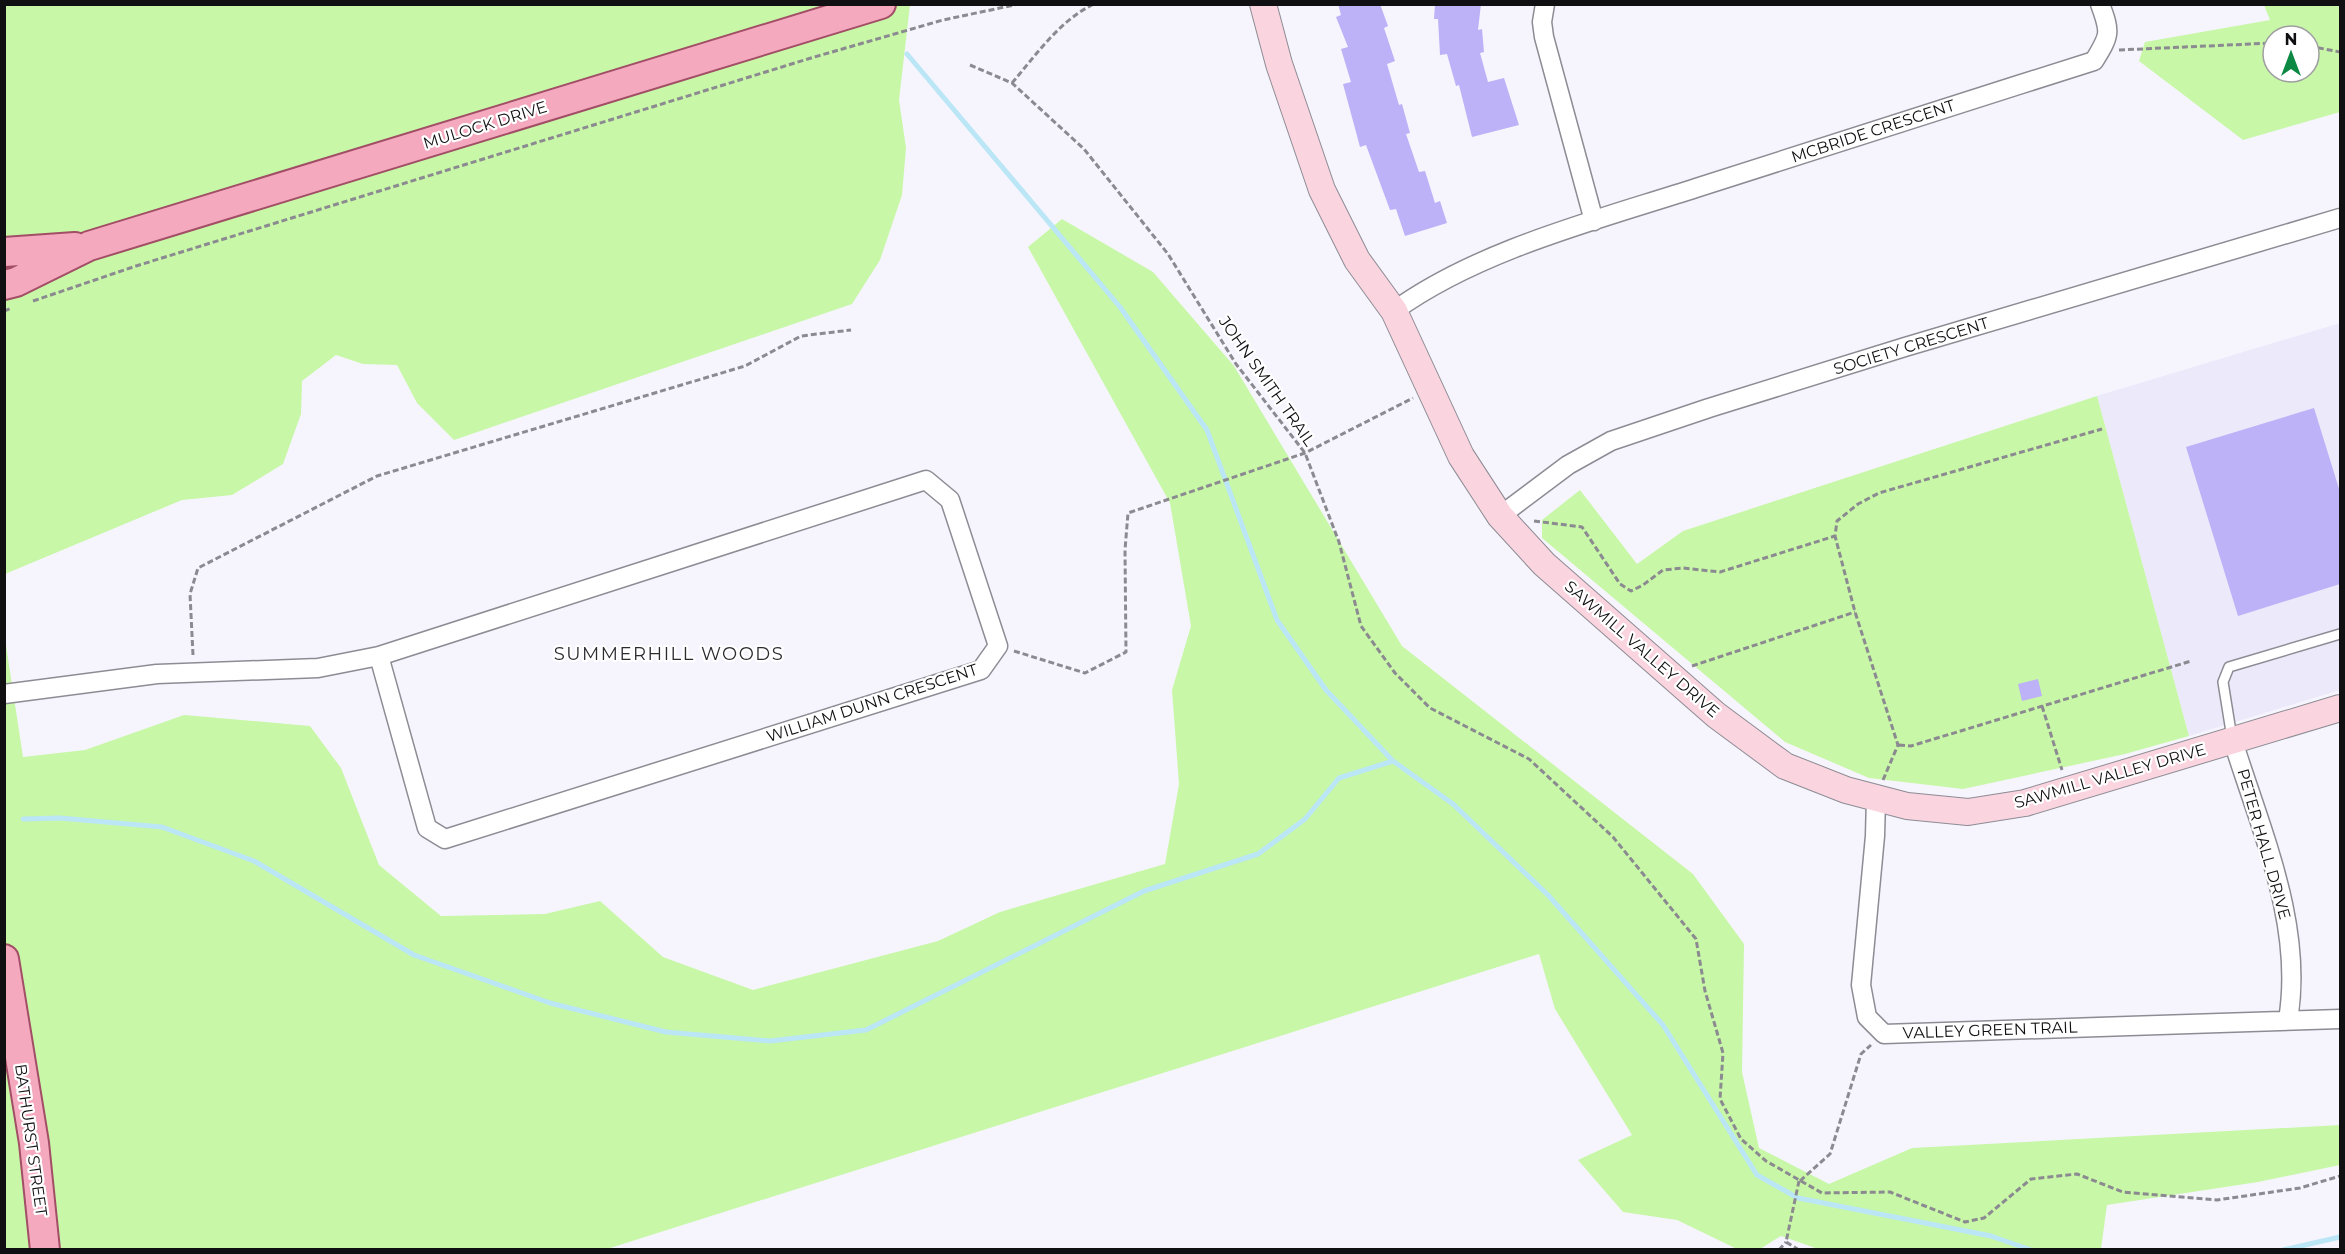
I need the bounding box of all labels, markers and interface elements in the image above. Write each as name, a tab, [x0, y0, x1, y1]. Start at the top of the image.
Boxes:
north arrow	[2261, 24, 2321, 84]
text: N	[2285, 30, 2297, 49]
street label: MCBRIDE CRESCENT	[1789, 95, 1958, 166]
street label: MULOCK DRIVE	[421, 97, 549, 153]
street label: JOHN SMITH TRAIL	[1214, 311, 1319, 450]
street label: SOCIETY CRESCENT	[1831, 313, 1992, 379]
street label: SAWMILL VALLEY DRIVE	[1561, 577, 1723, 721]
district label: SUMMERHILL WOODS	[554, 643, 784, 665]
street label: WILLIAM DUNN CRESCENT	[764, 660, 981, 746]
street label: SAWMILL VALLEY DRIVE	[2012, 740, 2208, 812]
street label: PETER HALL DRIVE	[2233, 766, 2295, 922]
street label: VALLEY GREEN TRAIL	[1902, 1017, 2078, 1043]
street label: BATHURST STREET	[11, 1063, 51, 1218]

